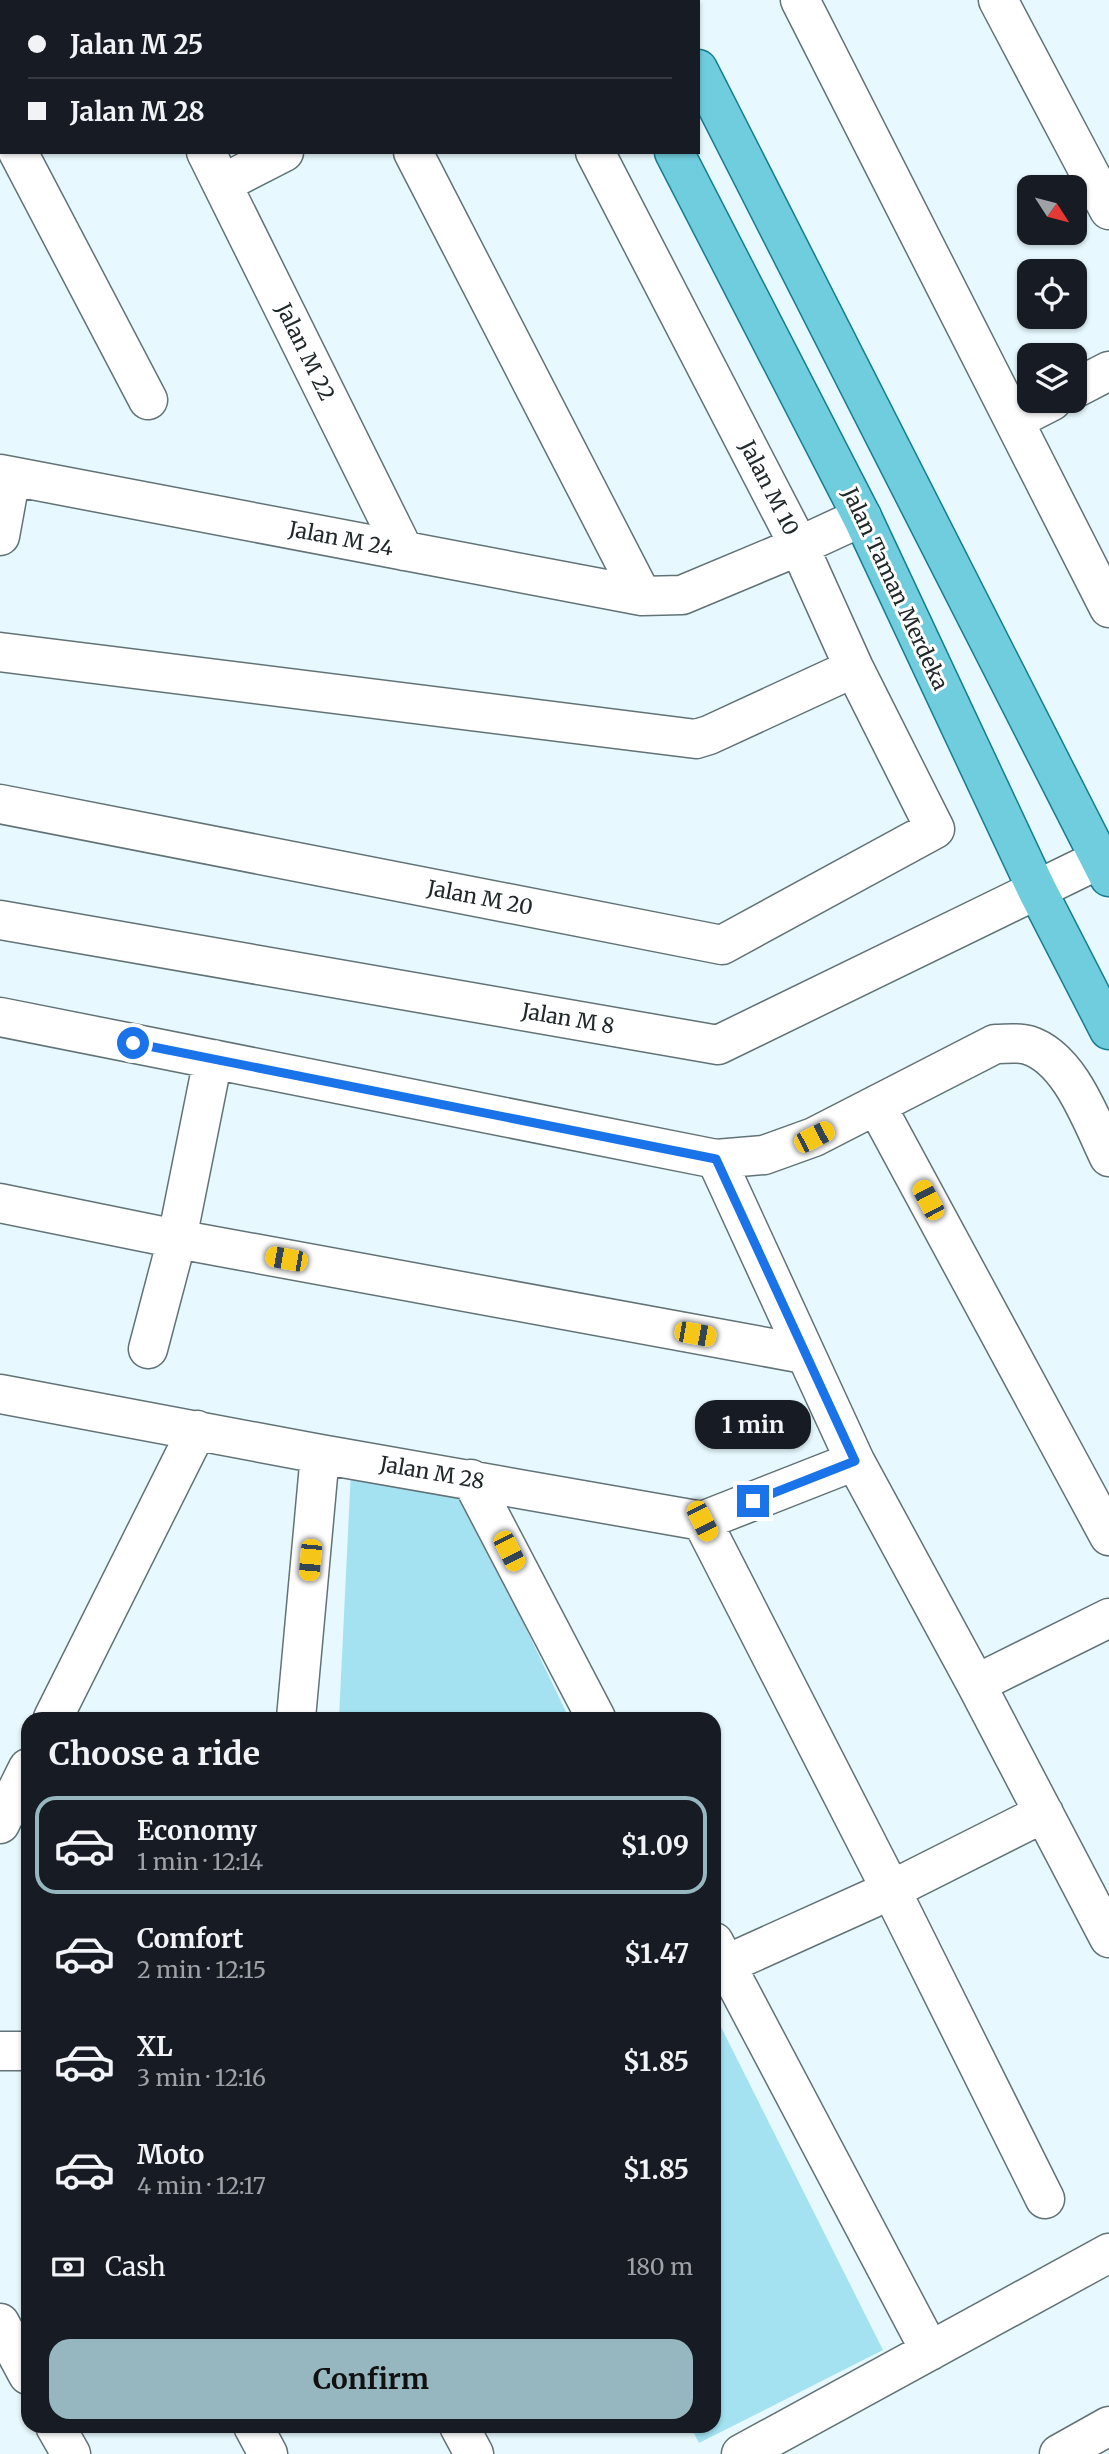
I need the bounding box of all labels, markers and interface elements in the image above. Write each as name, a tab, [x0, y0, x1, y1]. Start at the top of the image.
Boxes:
text: Jalan M 25	[70, 28, 203, 61]
text: Jalan M 28	[70, 95, 205, 128]
north arrow	[1017, 175, 1087, 245]
map controls	[1017, 175, 1087, 413]
button: locate	[1017, 259, 1087, 329]
street label: Jalan M 22	[270, 298, 341, 405]
button: layers	[1017, 343, 1087, 413]
street label: Jalan M 10	[734, 435, 805, 540]
street label: Jalan Taman Merdeka	[836, 482, 954, 694]
street label: Jalan M 24	[286, 515, 396, 562]
street label: Jalan M 20	[424, 874, 535, 921]
street label: Jalan M 8	[519, 997, 616, 1040]
route start	[117, 1027, 149, 1059]
car	[791, 1118, 838, 1156]
car	[909, 1177, 948, 1223]
car	[264, 1245, 309, 1273]
car	[673, 1320, 718, 1348]
callout: 1 min	[695, 1400, 811, 1448]
text: 1 min	[722, 1410, 784, 1439]
street label: Jalan M 28	[377, 1450, 486, 1495]
route end	[737, 1485, 769, 1517]
car	[684, 1498, 721, 1544]
car	[491, 1528, 528, 1574]
car	[298, 1538, 323, 1582]
text: Choose a ride	[49, 1734, 260, 1774]
icon: car	[53, 1814, 116, 1877]
text: Economy	[137, 1814, 257, 1847]
text: $1.09	[621, 1829, 689, 1862]
text: 1 min · 12:14	[137, 1847, 263, 1876]
icon: car	[53, 1922, 116, 1985]
text: Comfort	[137, 1922, 243, 1955]
text: $1.47	[624, 1937, 689, 1970]
text: 2 min · 12:15	[137, 1955, 266, 1984]
icon: car	[53, 2030, 116, 2093]
text: XL	[137, 2030, 173, 2063]
text: $1.85	[623, 2045, 689, 2078]
text: 3 min · 12:16	[137, 2063, 266, 2092]
icon: car	[53, 2138, 116, 2201]
text: Moto	[137, 2138, 204, 2171]
text: $1.85	[623, 2153, 689, 2186]
text: 4 min · 12:17	[137, 2171, 266, 2200]
icon: cash	[49, 2248, 87, 2286]
text: Cash	[105, 2250, 166, 2283]
text: 180 m	[627, 2252, 693, 2281]
button: Confirm	[49, 2339, 693, 2419]

